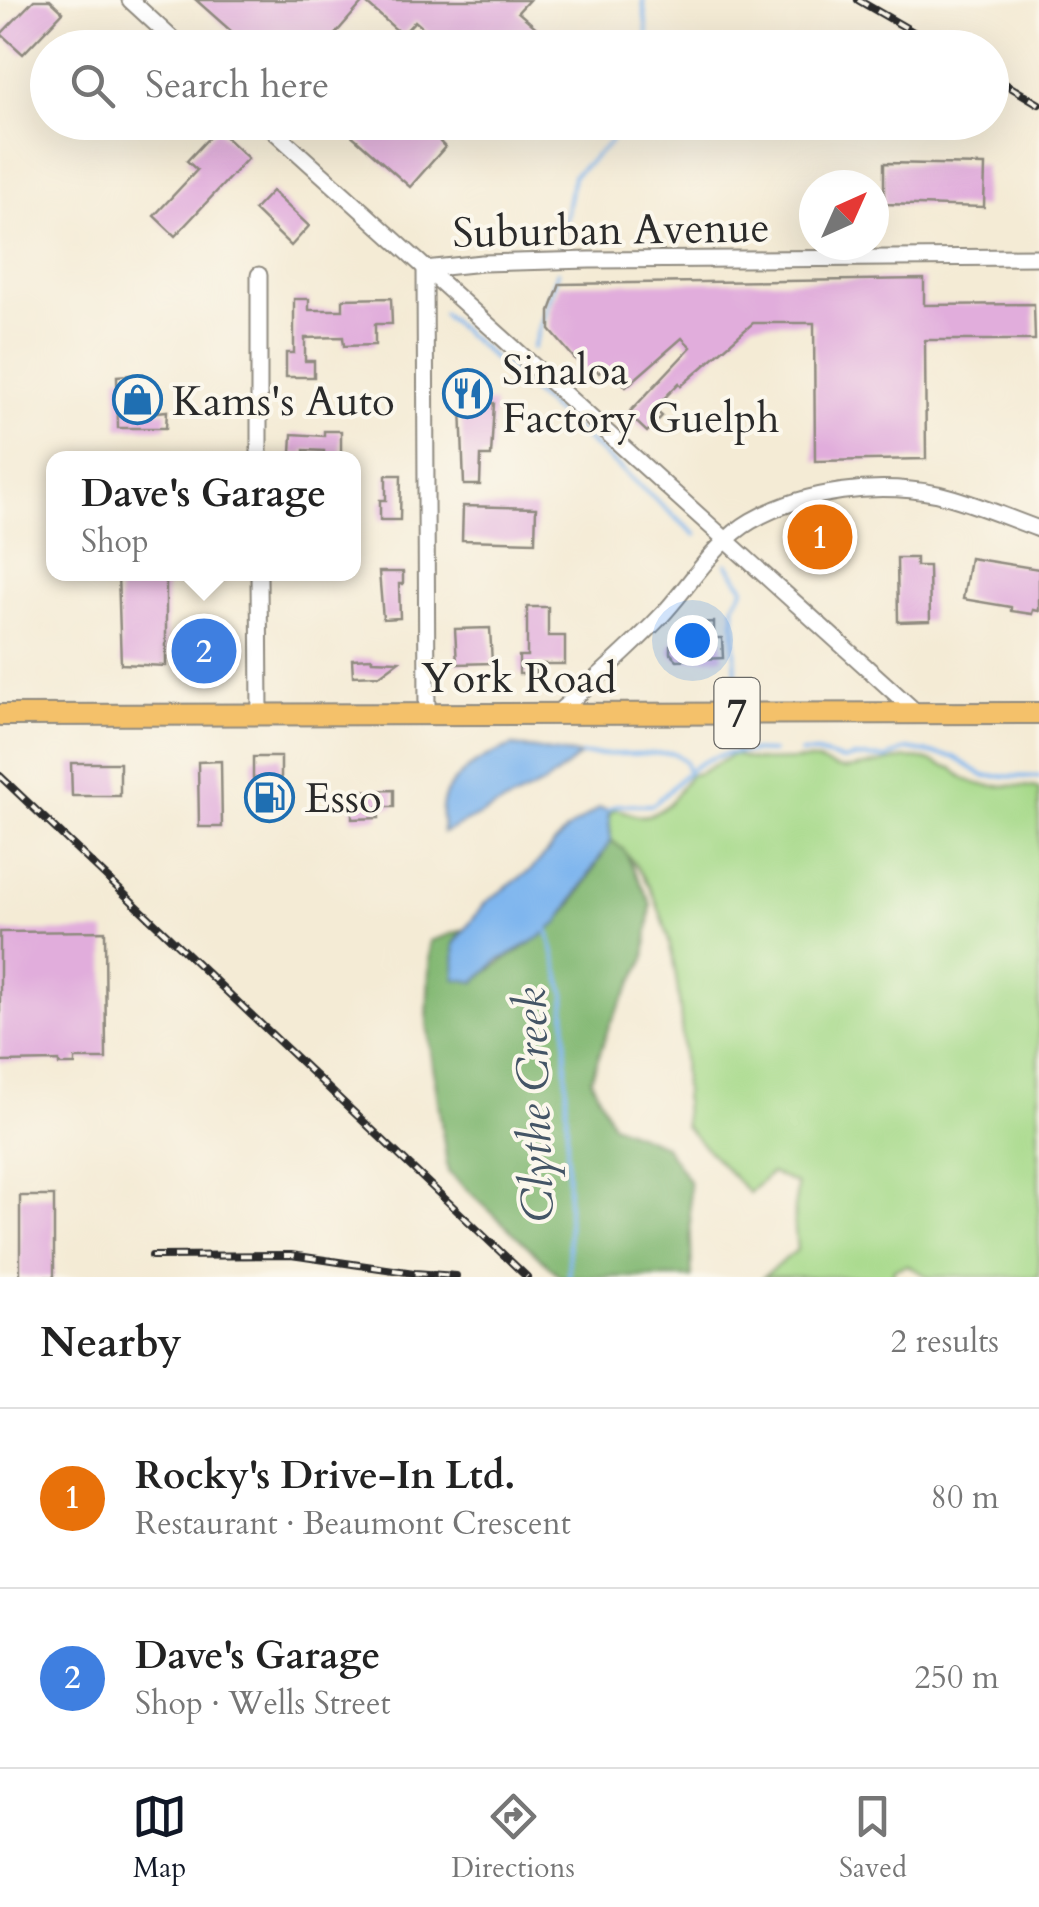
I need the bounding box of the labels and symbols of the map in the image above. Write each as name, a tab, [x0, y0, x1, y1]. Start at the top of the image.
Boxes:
north arrow	[799, 170, 889, 260]
street label: Suburban Avenue	[452, 199, 770, 262]
place label: Sinaloa Factory Guelph	[502, 342, 779, 447]
restaurant icon: Sinaloa Factory Guelph	[441, 367, 493, 419]
place label: Kams's Auto	[172, 373, 395, 430]
shop icon: Kams's Auto	[111, 374, 163, 426]
pin: 1	[788, 500, 852, 574]
pin: 2	[172, 614, 236, 688]
your location	[667, 615, 718, 666]
street label: York Road	[421, 650, 617, 707]
road number: 7	[714, 678, 760, 748]
place label: Esso	[305, 770, 382, 827]
fuel station icon: Esso	[244, 771, 296, 823]
water label: Clythe Creek	[500, 986, 569, 1224]

